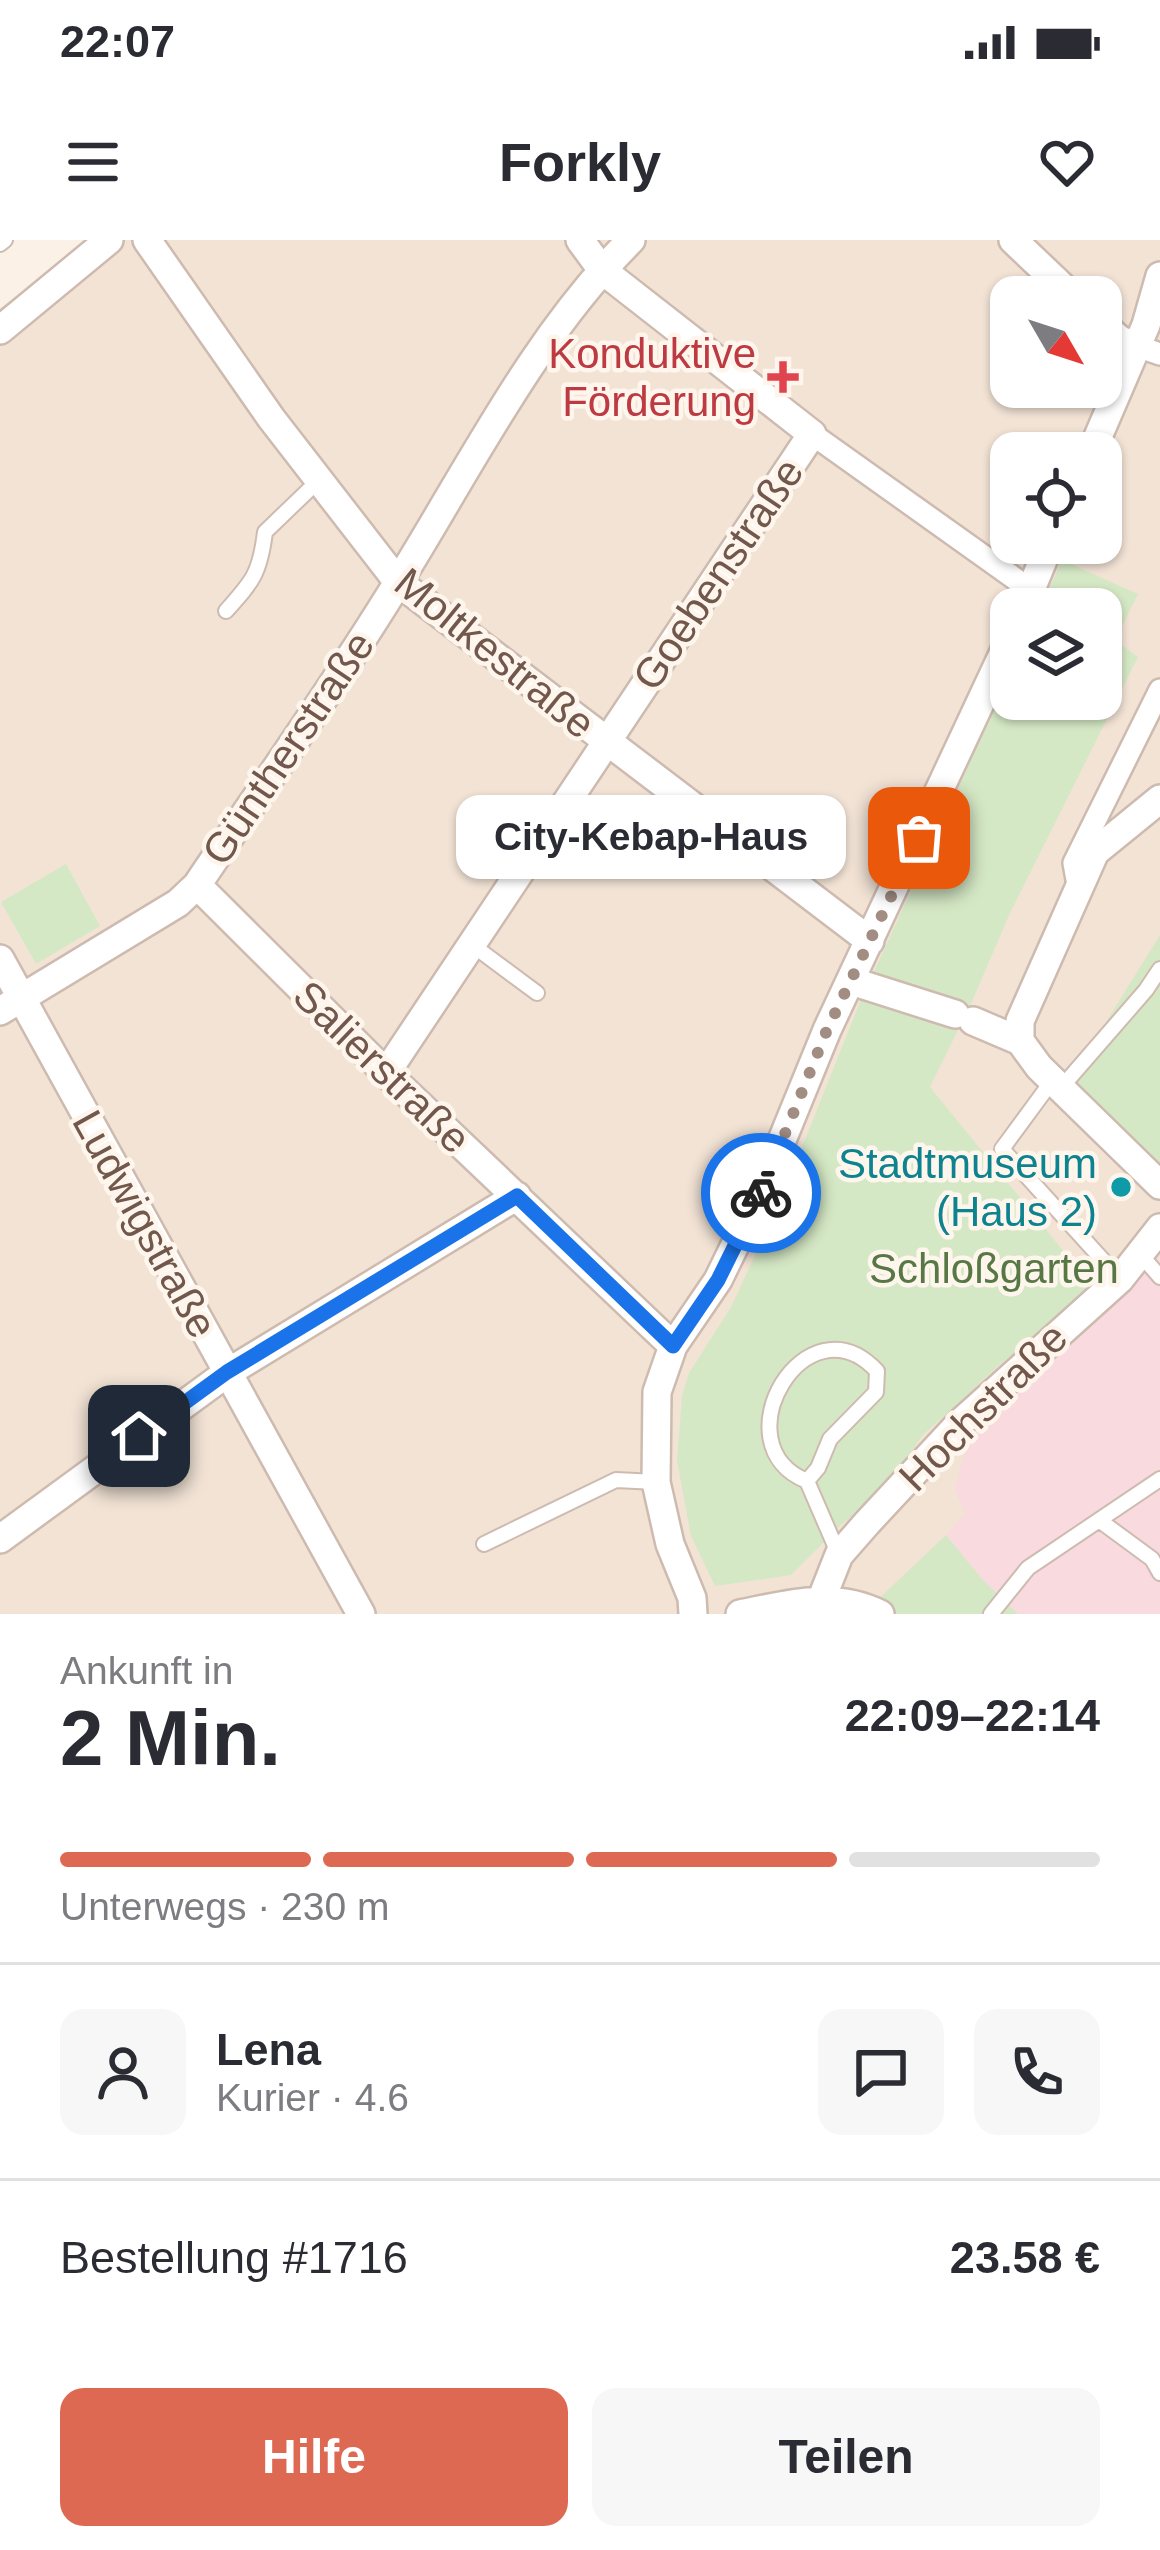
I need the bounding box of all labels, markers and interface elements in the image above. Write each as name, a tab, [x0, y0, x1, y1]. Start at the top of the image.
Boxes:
text: 22:07	[60, 16, 175, 67]
icon: menu	[60, 129, 126, 195]
icon: heart	[1034, 129, 1100, 195]
text: Forkly	[499, 132, 661, 192]
north arrow	[990, 276, 1122, 408]
map controls	[990, 276, 1122, 720]
place label: Konduktive Förderung	[548, 330, 756, 425]
marker: Konduktive Förderung	[767, 361, 799, 393]
button: locate	[990, 432, 1122, 564]
street label: Goebenstraße	[623, 450, 813, 698]
street label: Moltkestraße	[386, 558, 604, 748]
button: layers	[990, 588, 1122, 720]
street label: Güntherstraße	[193, 623, 383, 873]
pin	[868, 787, 970, 889]
callout: City-Kebap-Haus	[457, 796, 847, 880]
icon: bag	[886, 805, 952, 871]
text: City-Kebap-Haus	[494, 815, 808, 858]
street label: Salierstraße	[284, 971, 480, 1163]
street label: Ludwigstraße	[63, 1102, 227, 1346]
courier	[701, 1133, 821, 1253]
place label: Stadtmuseum (Haus 2)	[838, 1140, 1097, 1235]
icon: bike	[728, 1160, 794, 1226]
marker: Stadtmuseum (Haus 2)	[1108, 1174, 1134, 1200]
park label: Schloßgarten	[869, 1245, 1119, 1292]
street label: Hochstraße	[890, 1314, 1076, 1500]
pin	[88, 1385, 190, 1487]
icon: home	[106, 1403, 172, 1469]
text: Ankunft in	[60, 1649, 233, 1692]
text: 22:09–22:14	[845, 1690, 1100, 1741]
text: 2 Min.	[60, 1694, 281, 1782]
text: Unterwegs · 230 m	[60, 1885, 389, 1928]
button: person	[60, 2009, 186, 2135]
button: chat	[818, 2009, 944, 2135]
button: phone	[974, 2009, 1100, 2135]
text: Lena	[216, 2024, 321, 2075]
text: Kurier · 4.6	[216, 2076, 409, 2119]
text: Bestellung #1716	[60, 2232, 408, 2283]
text: 23.58 €	[950, 2232, 1100, 2283]
button: Hilfe	[60, 2388, 568, 2526]
button: Teilen	[592, 2388, 1100, 2526]

